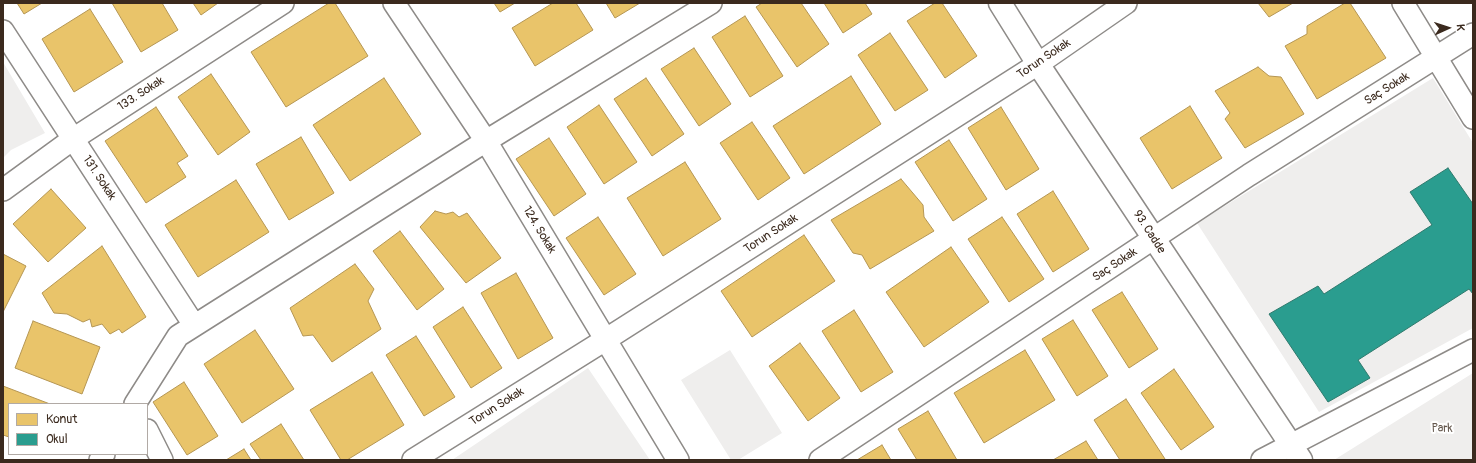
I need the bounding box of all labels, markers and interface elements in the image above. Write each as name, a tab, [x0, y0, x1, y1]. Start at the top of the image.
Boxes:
north arrow	[1428, 8, 1468, 48]
text: K	[1454, 24, 1467, 31]
street label: Torun Sokak	[1015, 36, 1073, 82]
street label: Saç Sokak	[1362, 70, 1412, 108]
street label: 133. Sokak	[115, 74, 167, 114]
street label: 131. Sokak	[79, 153, 119, 203]
street label: 124. Sokak	[519, 204, 559, 256]
street label: 93. Cadde	[1130, 208, 1168, 256]
street label: Torun Sokak	[741, 211, 801, 257]
street label: Saç Sokak	[1090, 245, 1140, 285]
street label: Torun Sokak	[467, 385, 527, 429]
legend	[8, 403, 148, 455]
text: Konut	[46, 412, 77, 427]
park label: Park	[1431, 422, 1453, 436]
text: Okul	[46, 432, 68, 447]

